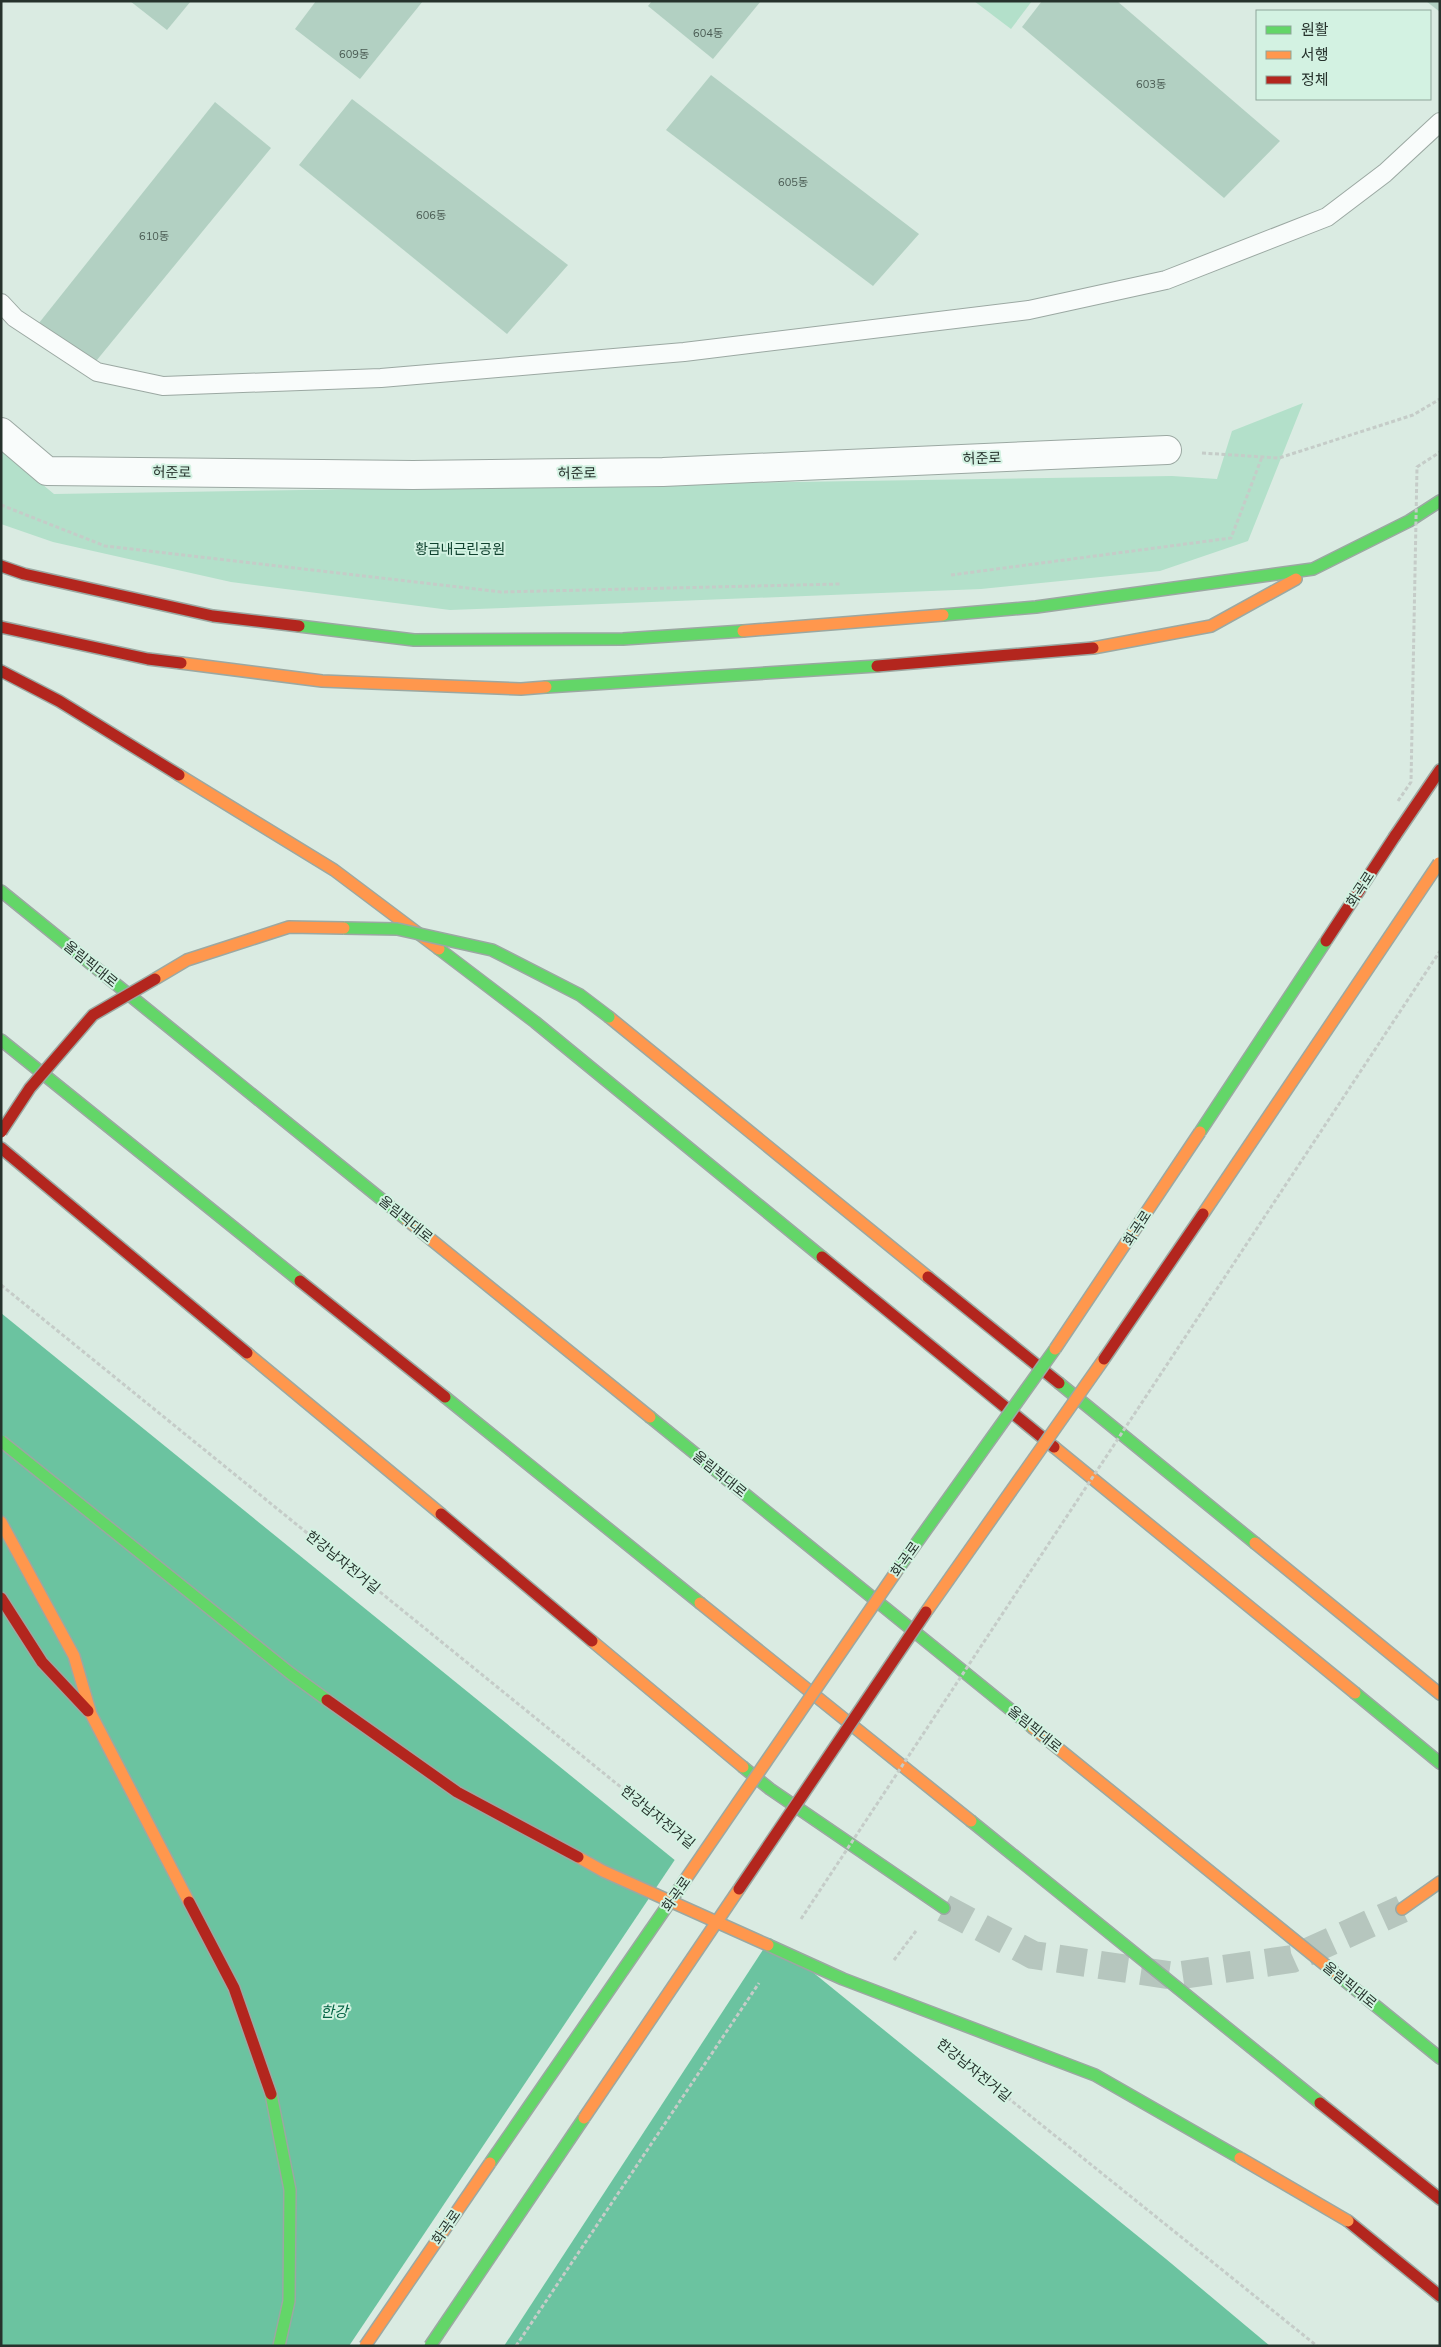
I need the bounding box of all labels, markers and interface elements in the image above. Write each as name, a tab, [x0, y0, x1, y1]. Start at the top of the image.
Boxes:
legend	[1256, 10, 1431, 100]
text: 원활	[1301, 20, 1329, 39]
house number: 604동	[693, 26, 723, 40]
text: 서행	[1301, 45, 1329, 64]
house number: 609동	[339, 47, 369, 61]
text: 정체	[1301, 70, 1329, 89]
house number: 603동	[1136, 77, 1166, 91]
house number: 605동	[778, 175, 808, 189]
house number: 606동	[416, 208, 446, 222]
house number: 610동	[139, 229, 169, 243]
street label: 허준로	[962, 448, 1002, 468]
street label: 허준로	[153, 463, 192, 481]
street label: 허준로	[558, 464, 597, 482]
park label: 황금내근린공원	[415, 540, 505, 558]
street label: 화곡로	[1342, 868, 1378, 910]
street label: 올림픽대로	[60, 937, 122, 991]
street label: 올림픽대로	[375, 1192, 437, 1246]
street label: 화곡로	[1119, 1207, 1155, 1249]
street label: 올림픽대로	[689, 1447, 751, 1501]
street label: 한강남자전거길	[302, 1527, 384, 1597]
street label: 화곡로	[887, 1538, 924, 1580]
street label: 올림픽대로	[1004, 1702, 1066, 1756]
street label: 한강남자전거길	[617, 1782, 699, 1852]
street label: 화곡로	[658, 1873, 695, 1915]
street label: 올림픽대로	[1319, 1958, 1381, 2012]
water label: 한강	[320, 2002, 350, 2021]
street label: 한강남자전거길	[933, 2035, 1015, 2105]
street label: 화곡로	[428, 2206, 464, 2248]

